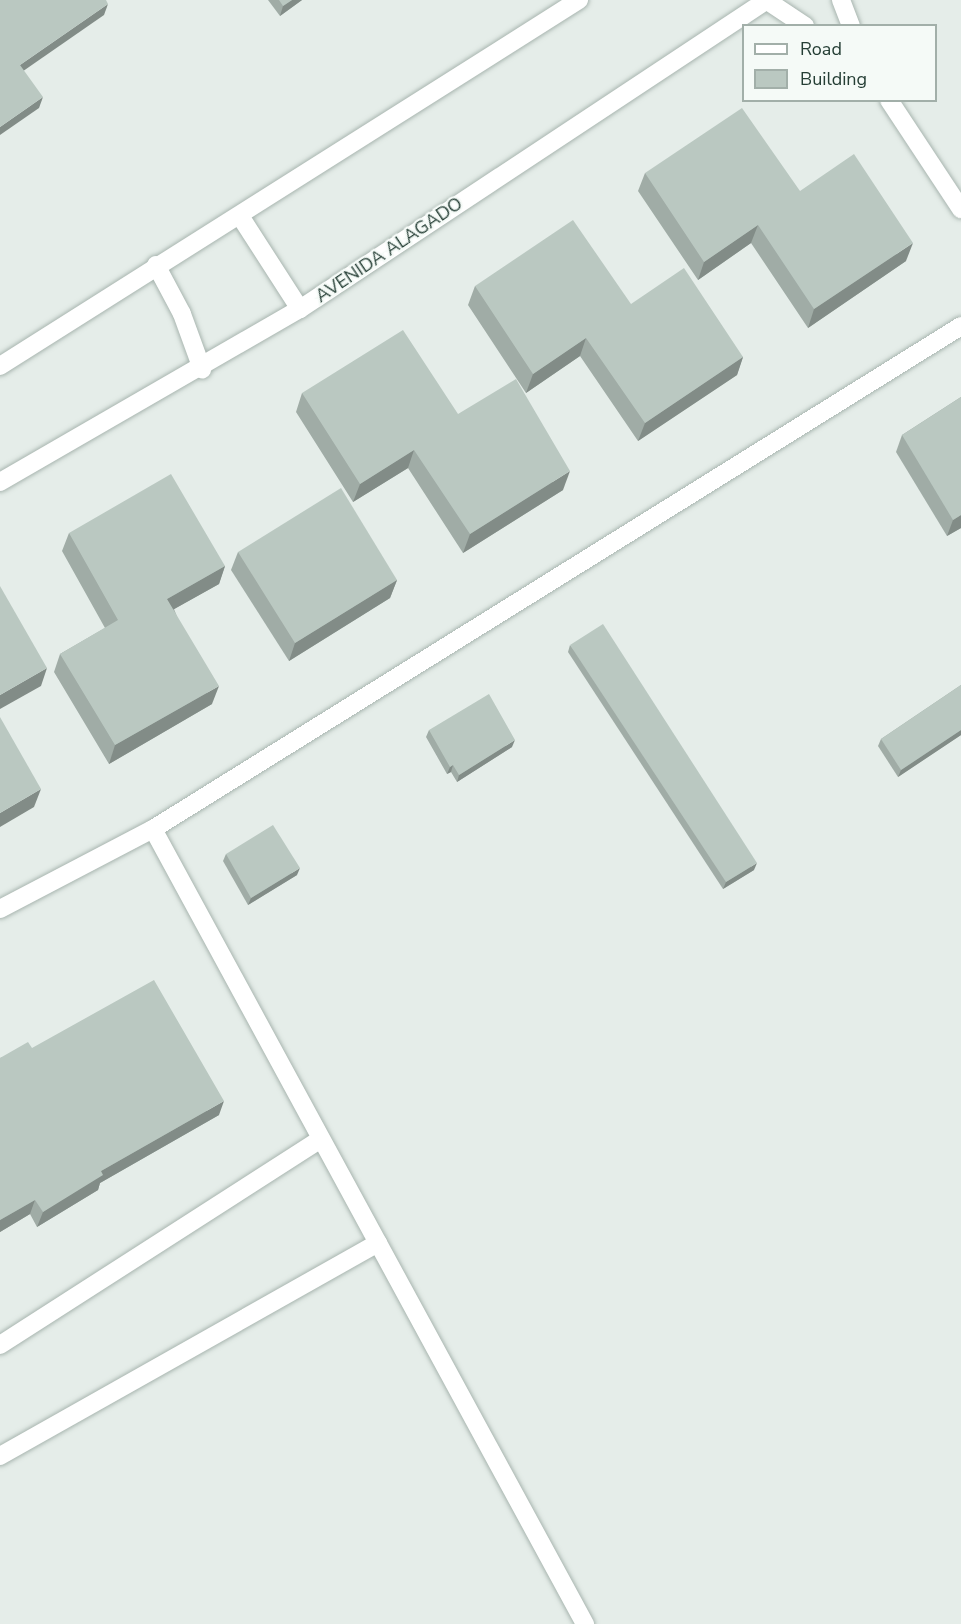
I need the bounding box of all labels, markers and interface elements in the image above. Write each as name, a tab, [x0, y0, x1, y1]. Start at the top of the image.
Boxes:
legend	[742, 24, 937, 102]
text: Road	[800, 37, 842, 61]
text: Building	[800, 67, 867, 91]
street label: AVENIDA ALAGADO	[311, 193, 467, 307]

